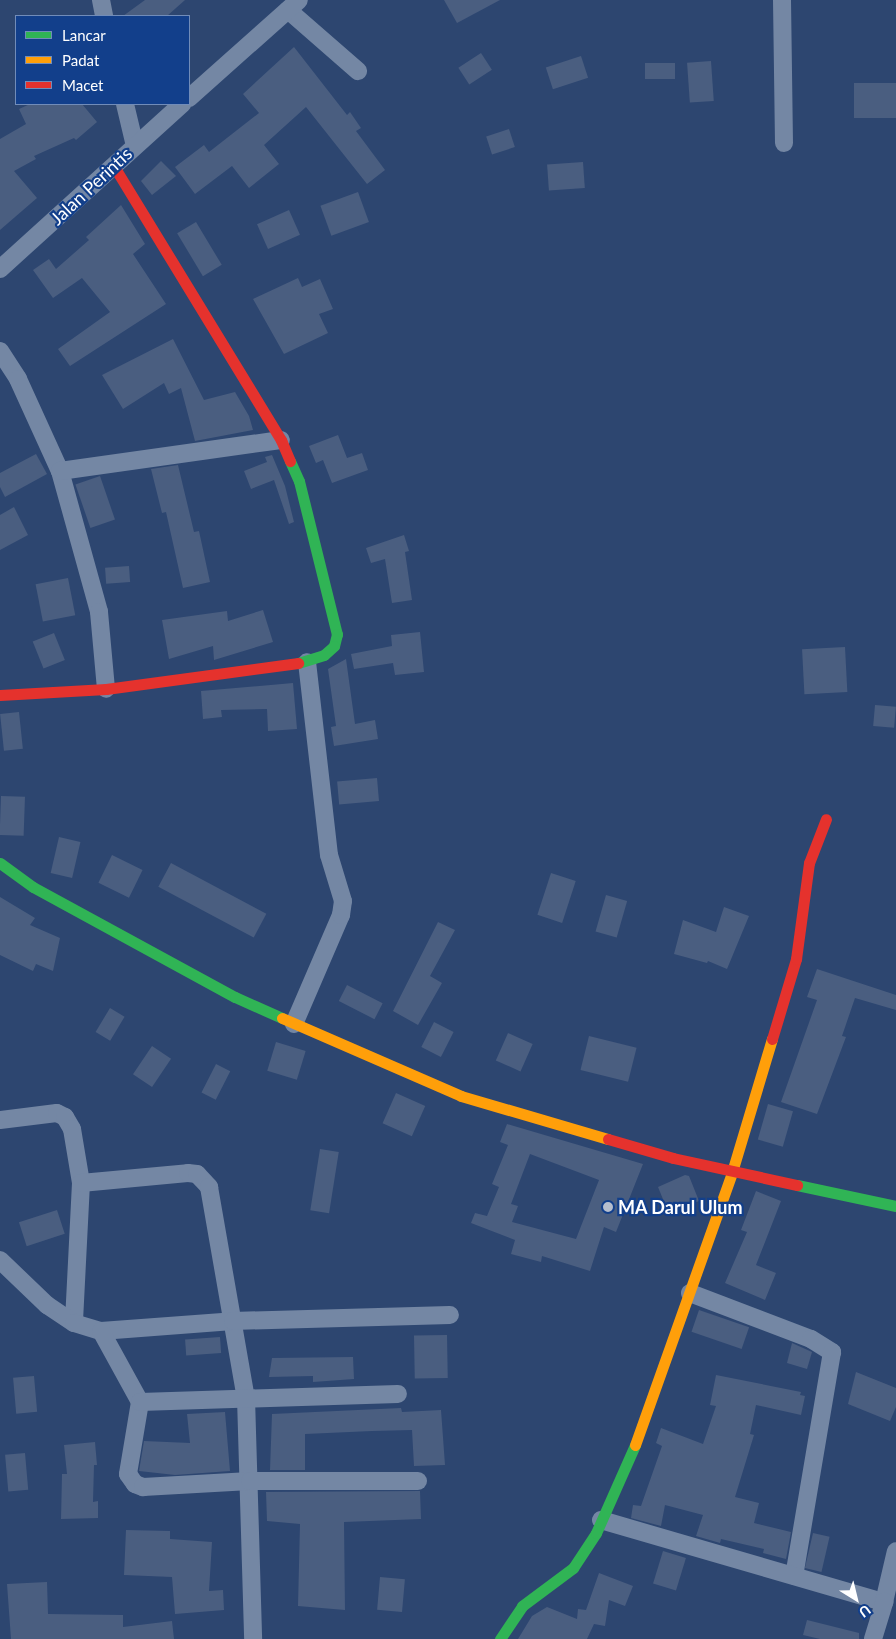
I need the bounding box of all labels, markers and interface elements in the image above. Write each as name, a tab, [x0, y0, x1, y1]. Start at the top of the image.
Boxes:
legend	[15, 15, 190, 105]
text: Lancar	[62, 26, 106, 44]
text: Padat	[62, 51, 99, 69]
text: Macet	[62, 76, 103, 94]
street label: Jalan Perintis	[46, 143, 136, 229]
place label: MA Darul Ulum	[618, 1196, 743, 1218]
marker: MA Darul Ulum	[602, 1201, 614, 1213]
north arrow	[831, 1574, 881, 1624]
text: U	[856, 1602, 874, 1621]

